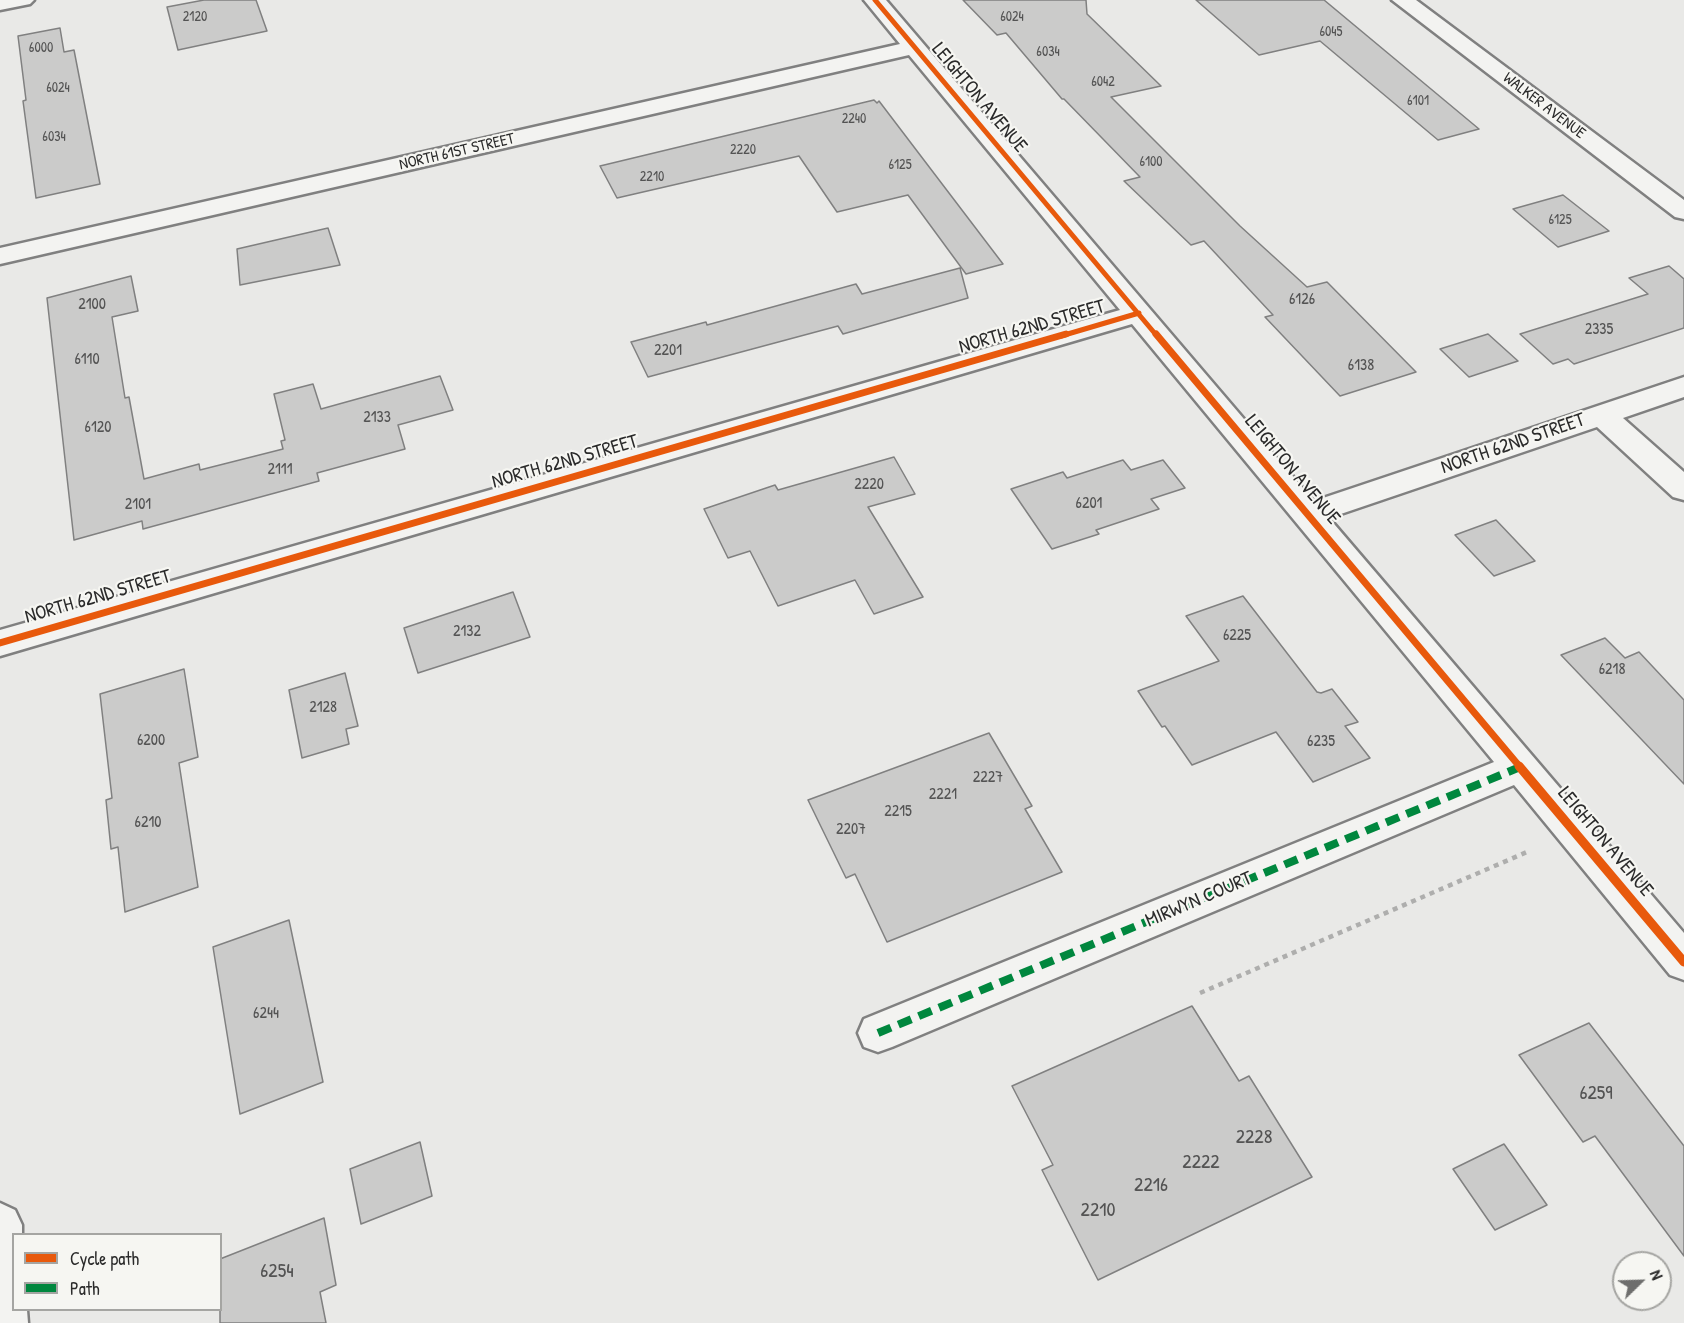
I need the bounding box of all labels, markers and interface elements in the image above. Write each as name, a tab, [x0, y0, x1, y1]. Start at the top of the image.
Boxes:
house number: 2120	[183, 9, 207, 25]
house number: 6024	[1000, 9, 1024, 25]
house number: 6045	[1319, 24, 1343, 40]
street label: LEIGHTON AVENUE	[926, 38, 1032, 158]
house number: 6000	[29, 40, 53, 56]
house number: 6034	[1036, 44, 1060, 60]
street label: WALKER AVENUE	[1499, 69, 1589, 143]
house number: 6042	[1091, 74, 1115, 90]
house number: 6024	[46, 80, 70, 96]
house number: 6101	[1407, 93, 1429, 109]
house number: 2240	[842, 111, 866, 127]
house number: 6034	[42, 129, 66, 145]
street label: NORTH 61ST STREET	[397, 129, 517, 175]
house number: 2220	[730, 142, 756, 158]
house number: 6100	[1139, 154, 1163, 170]
house number: 6125	[888, 157, 912, 173]
house number: 2210	[640, 169, 664, 185]
house number: 6125	[1548, 212, 1572, 228]
house number: 6126	[1289, 290, 1315, 310]
house number: 2100	[78, 295, 106, 315]
street label: NORTH 62ND STREET	[956, 295, 1108, 359]
house number: 2335	[1585, 320, 1613, 340]
house number: 2201	[654, 341, 682, 361]
house number: 6110	[74, 350, 100, 370]
house number: 6138	[1348, 356, 1374, 376]
house number: 2133	[363, 408, 391, 428]
street label: NORTH 62ND STREET	[1438, 408, 1588, 480]
street label: LEIGHTON AVENUE	[1239, 410, 1345, 530]
house number: 6120	[85, 418, 111, 438]
street label: NORTH 62ND STREET	[489, 430, 641, 494]
house number: 2111	[268, 460, 292, 480]
house number: 2220	[854, 475, 884, 495]
house number: 6201	[1076, 494, 1102, 514]
house number: 2101	[125, 495, 151, 515]
street label: NORTH 62ND STREET	[22, 565, 174, 629]
house number: 2132	[453, 622, 481, 642]
house number: 6225	[1223, 626, 1251, 646]
house number: 6218	[1599, 660, 1625, 680]
house number: 2128	[309, 698, 337, 718]
house number: 6200	[137, 731, 165, 751]
house number: 6235	[1307, 732, 1335, 752]
house number: 2227	[973, 768, 1003, 788]
street label: LEIGHTON AVENUE	[1552, 782, 1658, 902]
house number: 2221	[929, 785, 957, 805]
house number: 2215	[884, 802, 912, 822]
house number: 6210	[135, 813, 161, 833]
house number: 2207	[836, 820, 866, 840]
street label: MIRWYN COURT	[1142, 867, 1256, 933]
house number: 6244	[253, 1004, 279, 1024]
house number: 6259	[1579, 1082, 1613, 1106]
house number: 2228	[1236, 1126, 1272, 1150]
house number: 2222	[1182, 1151, 1220, 1175]
house number: 2216	[1134, 1174, 1168, 1198]
house number: 2210	[1081, 1199, 1115, 1223]
legend	[12, 1233, 222, 1311]
text: Cycle path	[70, 1246, 139, 1271]
north arrow	[1612, 1251, 1672, 1311]
house number: 6254	[260, 1260, 294, 1284]
text: N	[1645, 1267, 1669, 1283]
text: Path	[70, 1276, 99, 1301]

